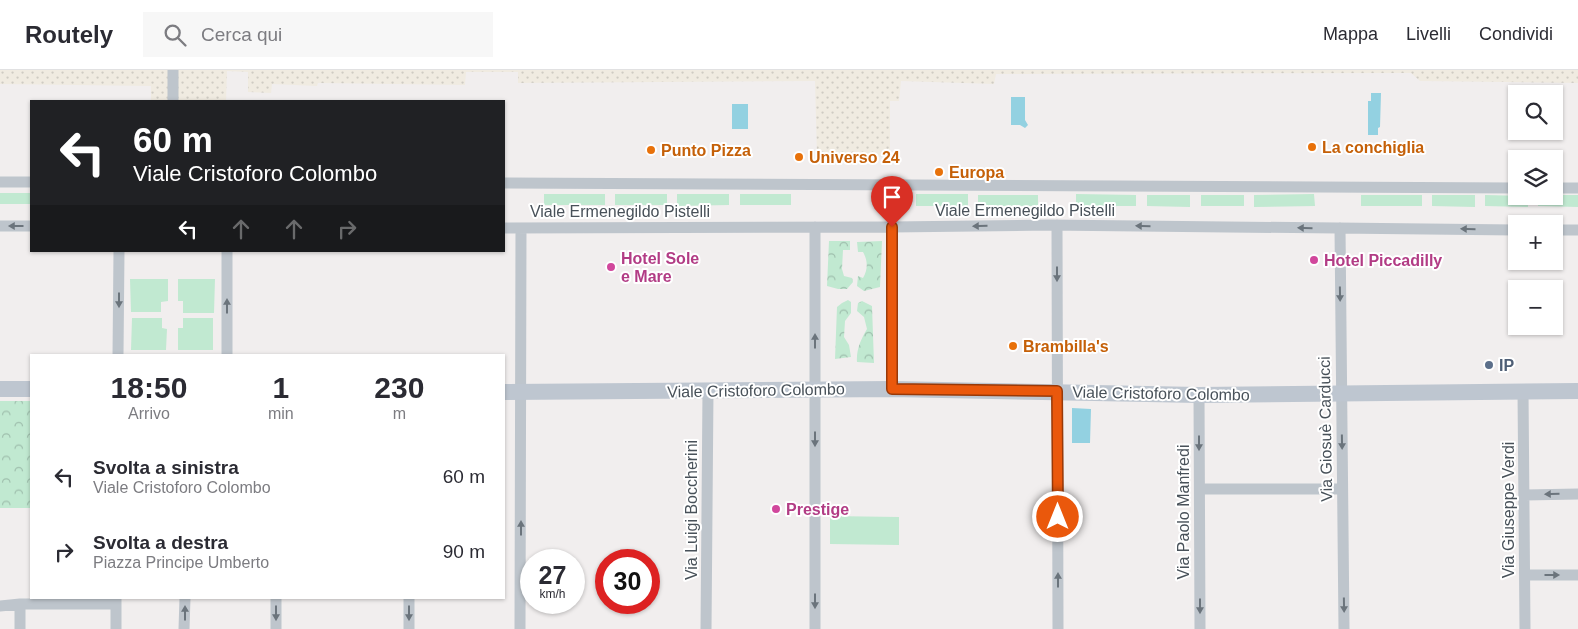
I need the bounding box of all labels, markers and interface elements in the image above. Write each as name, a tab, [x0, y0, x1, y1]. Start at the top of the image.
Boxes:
search box	[143, 12, 493, 57]
text: Routely	[25, 21, 113, 48]
icon: search	[161, 21, 189, 49]
text: Cerca qui	[201, 24, 282, 45]
text: Mappa	[1323, 24, 1378, 44]
text: Livelli	[1406, 24, 1451, 44]
text: Condividi	[1479, 24, 1553, 44]
map controls	[1508, 85, 1563, 335]
button: search	[1508, 85, 1563, 140]
icon: left	[50, 120, 115, 185]
text: 60 m	[133, 120, 213, 159]
place label: La conchiglia	[1322, 139, 1424, 156]
marker: La conchiglia	[1306, 141, 1318, 153]
place label: Punto Pizza	[661, 142, 751, 159]
marker: Punto Pizza	[645, 144, 657, 156]
place label: Universo 24	[809, 149, 900, 166]
button: layers	[1508, 150, 1563, 205]
marker: Universo 24	[793, 151, 805, 163]
text: Viale Cristoforo Colombo	[133, 161, 377, 186]
place label: Europa	[949, 164, 1004, 181]
marker: Europa	[933, 166, 945, 178]
pin	[871, 176, 913, 227]
icon: arrive	[878, 183, 906, 211]
street label: Viale Ermenegildo Pistelli	[935, 202, 1115, 219]
street label: Viale Ermenegildo Pistelli	[530, 203, 710, 220]
icon: left	[174, 215, 202, 243]
icon: ahead	[227, 215, 255, 243]
icon: ahead	[280, 215, 308, 243]
icon: right	[333, 215, 361, 243]
button: +	[1508, 215, 1563, 270]
one-way arrow	[7, 222, 23, 230]
one-way arrow	[972, 222, 988, 230]
one-way arrow	[1134, 222, 1150, 230]
one-way arrow	[1297, 224, 1313, 232]
one-way arrow	[1459, 225, 1475, 233]
place label: Hotel Sole e Mare	[621, 250, 699, 285]
place label: Hotel Piccadilly	[1324, 252, 1442, 269]
marker: Hotel Piccadilly	[1308, 254, 1320, 266]
marker: Hotel Sole e Mare	[605, 261, 617, 273]
one-way arrow	[1053, 266, 1061, 282]
button: −	[1508, 280, 1563, 335]
one-way arrow	[1336, 287, 1344, 303]
one-way arrow	[115, 292, 123, 308]
one-way arrow	[223, 298, 231, 314]
one-way arrow	[811, 333, 819, 349]
place label: Brambilla's	[1023, 338, 1109, 355]
marker: Brambilla's	[1007, 340, 1019, 352]
street label: Via Giosuè Carducci	[1316, 356, 1335, 502]
place label: IP	[1499, 357, 1514, 374]
marker: IP	[1483, 359, 1495, 371]
text: 18:50	[111, 371, 187, 404]
text: 1	[272, 371, 289, 404]
text: 230	[374, 371, 424, 404]
street label: Viale Cristoforo Colombo	[667, 380, 845, 401]
street label: Viale Cristoforo Colombo	[1072, 383, 1250, 404]
text: Arrivo	[128, 405, 170, 422]
text: min	[268, 405, 294, 422]
text: m	[393, 405, 406, 422]
one-way arrow	[811, 431, 819, 447]
one-way arrow	[1338, 434, 1346, 450]
one-way arrow	[1195, 436, 1203, 452]
street label: Via Luigi Boccherini	[683, 440, 700, 580]
street label: Via Giuseppe Verdi	[1500, 442, 1517, 578]
street label: Via Paolo Manfredi	[1175, 445, 1192, 579]
text: Svolta a sinistra	[93, 457, 239, 478]
icon: left	[50, 463, 78, 491]
text: 60 m	[443, 466, 485, 487]
text: Viale Cristoforo Colombo	[93, 479, 271, 496]
position arrow	[1031, 490, 1083, 542]
one-way arrow	[1543, 490, 1559, 498]
place label: Prestige	[786, 501, 849, 518]
marker: Prestige	[770, 503, 782, 515]
one-way arrow	[517, 520, 525, 536]
text: Svolta a destra	[93, 532, 228, 553]
icon: right	[50, 538, 78, 566]
text: 90 m	[443, 541, 485, 562]
speed limit sign: 30	[595, 549, 660, 614]
text: Piazza Principe Umberto	[93, 554, 269, 571]
text: 27	[539, 561, 566, 589]
one-way arrow	[1544, 571, 1560, 579]
one-way arrow	[1054, 572, 1062, 588]
text: km/h	[539, 587, 566, 601]
one-way arrow	[811, 593, 819, 609]
one-way arrow	[1340, 597, 1348, 613]
one-way arrow	[1196, 598, 1204, 614]
one-way arrow	[181, 605, 189, 621]
one-way arrow	[272, 606, 280, 622]
one-way arrow	[405, 606, 413, 622]

